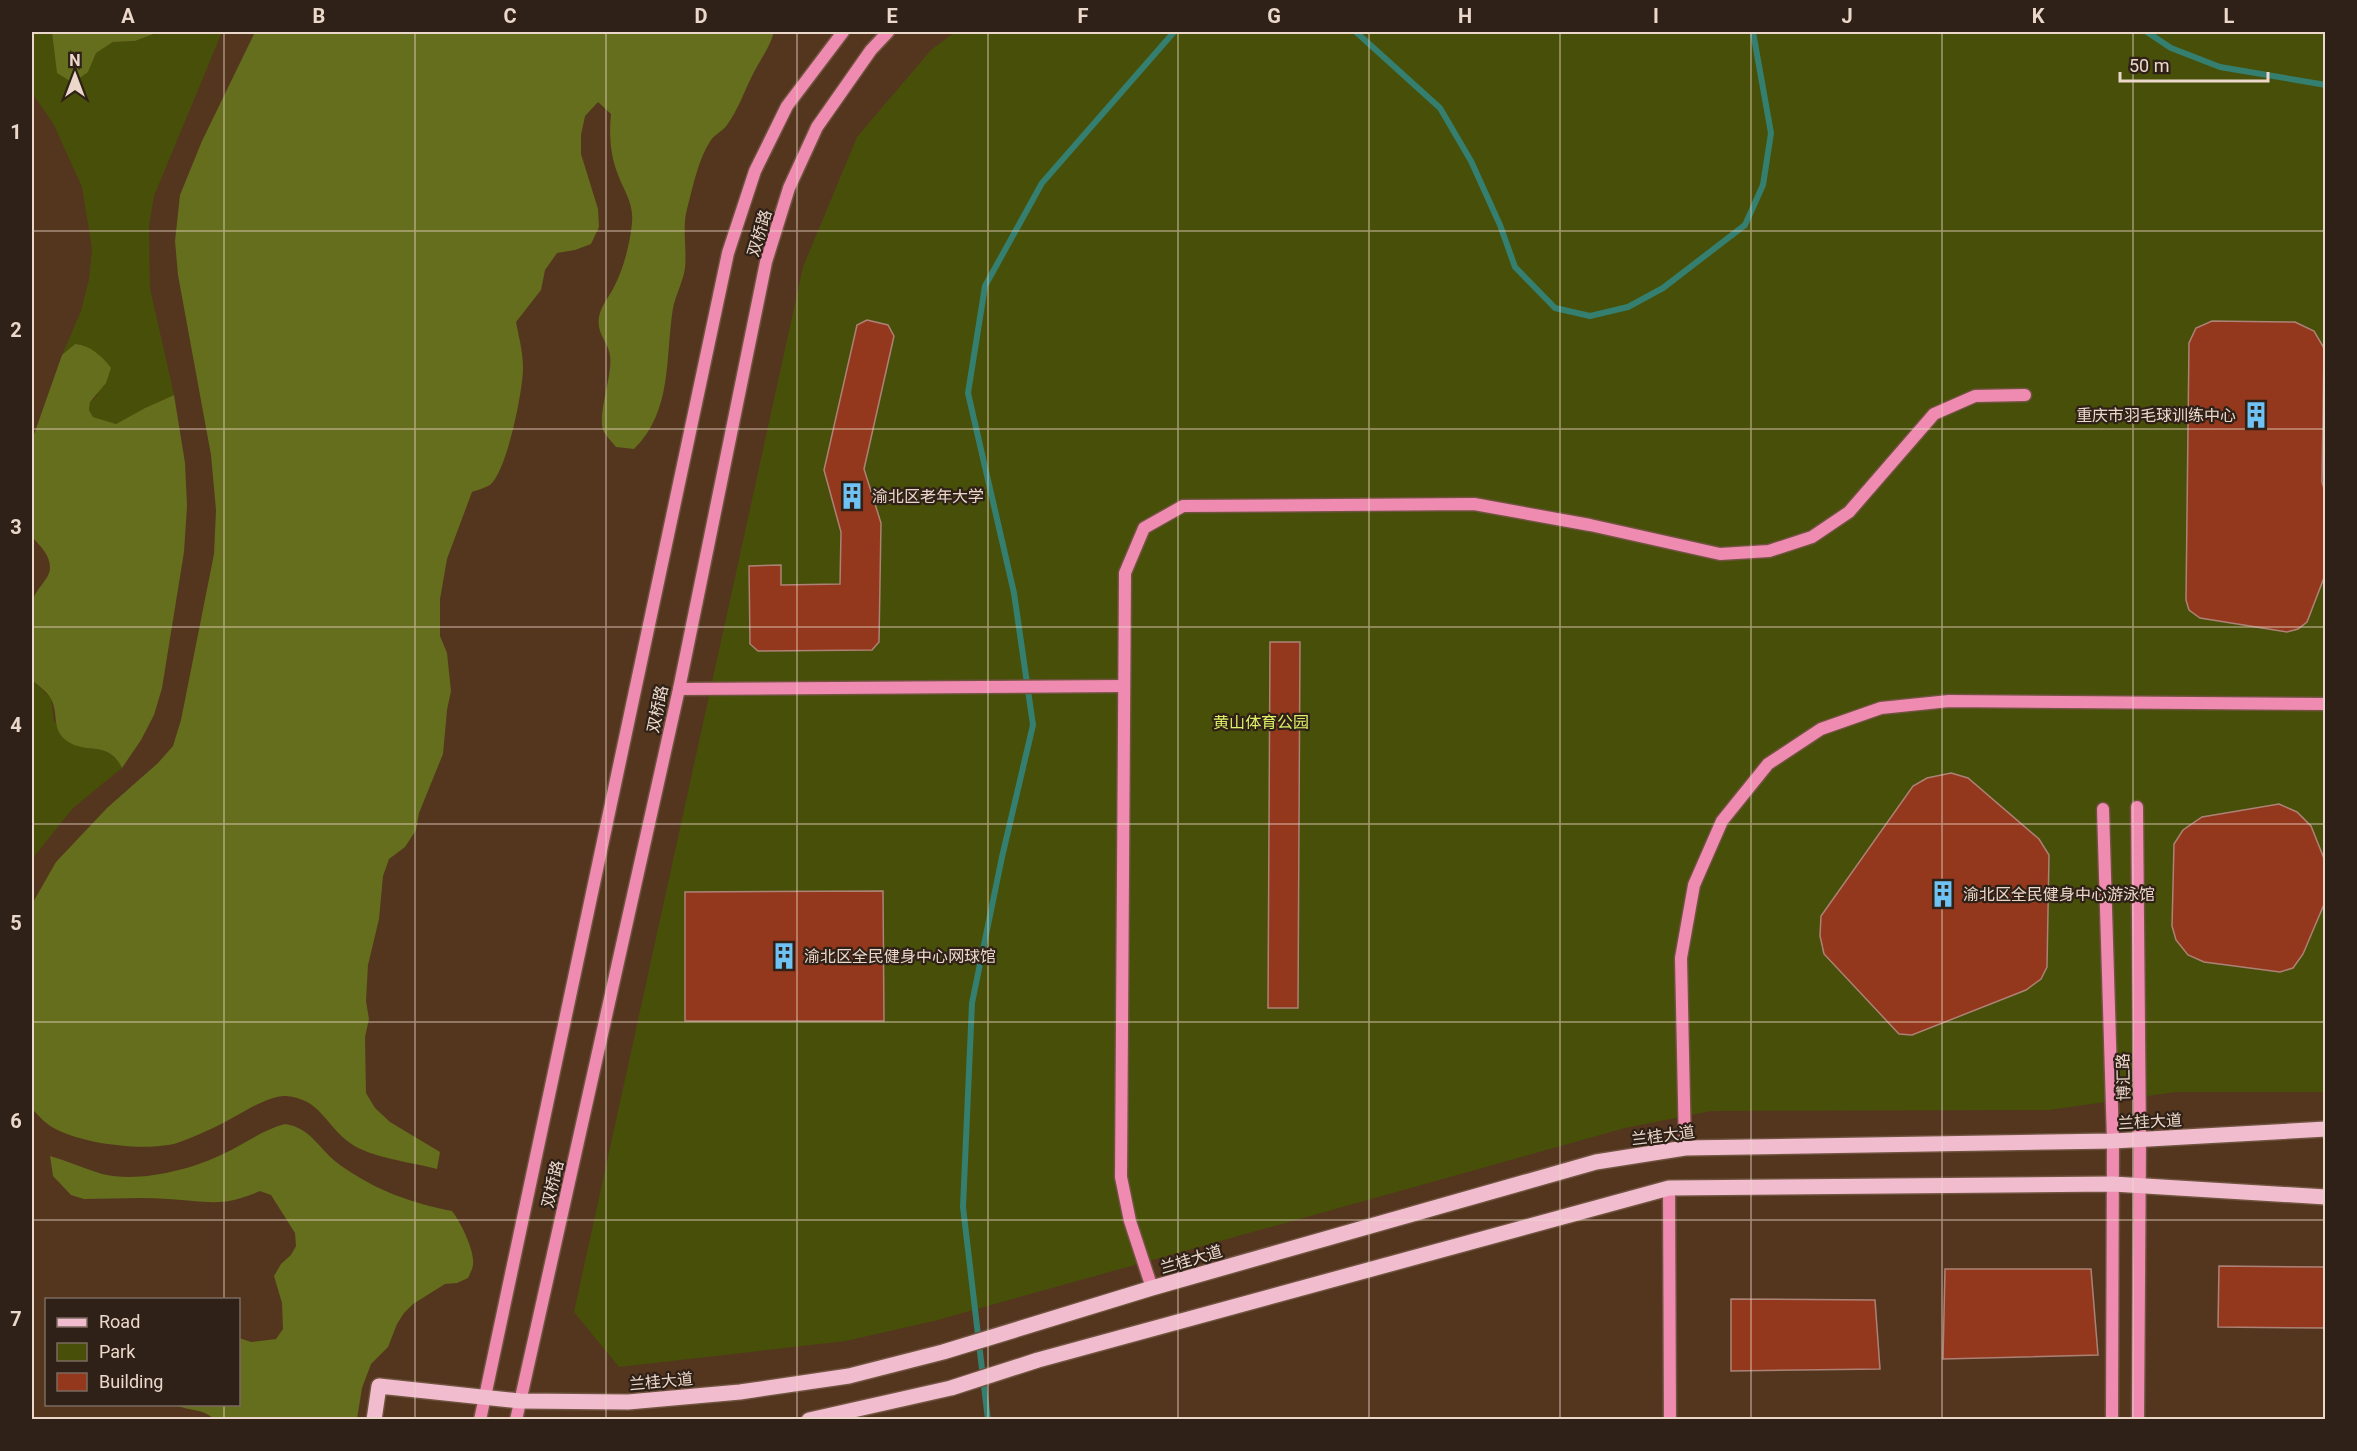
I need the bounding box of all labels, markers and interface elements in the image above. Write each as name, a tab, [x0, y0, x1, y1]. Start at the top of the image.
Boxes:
text: A	[121, 4, 135, 28]
text: B	[313, 4, 325, 28]
text: C	[503, 4, 517, 28]
text: D	[695, 4, 708, 28]
text: E	[886, 4, 898, 28]
text: F	[1078, 4, 1089, 28]
text: G	[1267, 4, 1281, 28]
text: H	[1458, 4, 1472, 28]
text: I	[1653, 4, 1659, 28]
text: J	[1841, 4, 1853, 28]
text: K	[2032, 4, 2045, 28]
text: L	[2224, 4, 2235, 28]
north arrow	[45, 45, 105, 105]
scale bar	[2120, 45, 2268, 83]
text: N	[69, 51, 81, 70]
text: 50 m	[2129, 55, 2169, 76]
text: 1	[10, 120, 22, 144]
street label: 双桥路	[743, 207, 776, 259]
text: 2	[10, 318, 22, 342]
building icon: 重庆市羽毛球训练中心	[2241, 400, 2271, 430]
place label: 重庆市羽毛球训练中心	[2076, 406, 2236, 425]
building icon: 渝北区老年大学	[837, 481, 867, 511]
place label: 渝北区老年大学	[872, 487, 984, 506]
text: 3	[10, 515, 22, 539]
street label: 双桥路	[643, 684, 672, 735]
text: 4	[10, 713, 22, 737]
park label: 黄山体育公园	[1213, 713, 1309, 732]
building icon: 渝北区全民健身中心游泳馆	[1928, 879, 1958, 909]
place label: 渝北区全民健身中心游泳馆	[1963, 885, 2155, 904]
text: 5	[10, 911, 22, 935]
building icon: 渝北区全民健身中心网球馆	[769, 941, 799, 971]
place label: 渝北区全民健身中心网球馆	[804, 947, 996, 966]
street label: 博汇路	[2114, 1053, 2133, 1101]
text: 6	[10, 1109, 22, 1133]
street label: 兰桂大道	[2118, 1110, 2182, 1133]
street label: 兰桂大道	[1630, 1122, 1696, 1149]
street label: 双桥路	[538, 1159, 567, 1210]
street label: 兰桂大道	[1158, 1242, 1225, 1277]
legend	[45, 1298, 240, 1406]
text: 7	[10, 1307, 22, 1331]
text: Road	[99, 1311, 140, 1332]
text: Park	[99, 1341, 136, 1362]
street label: 兰桂大道	[628, 1369, 694, 1394]
text: Building	[99, 1371, 163, 1392]

